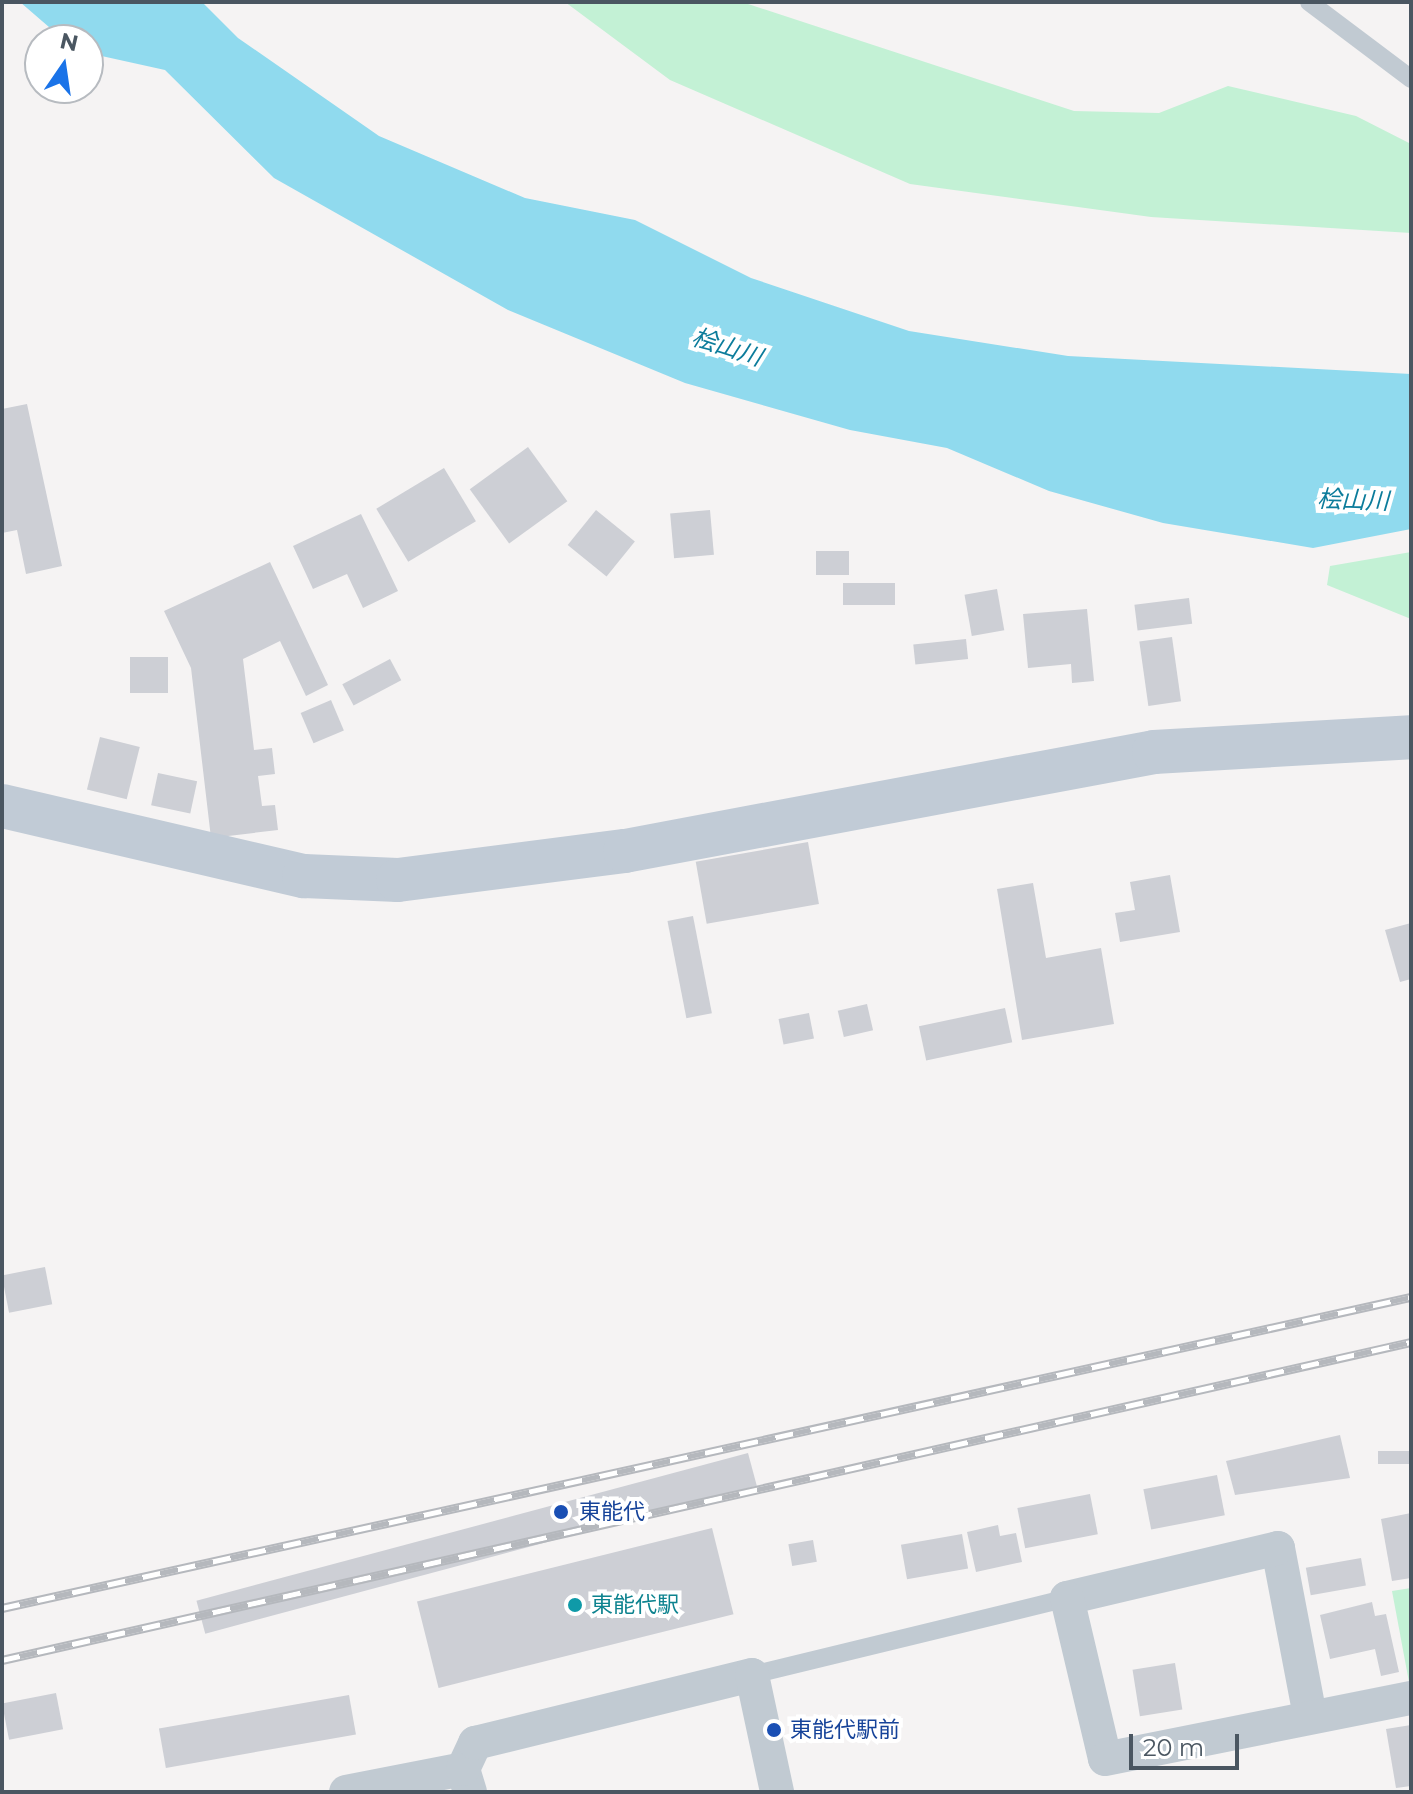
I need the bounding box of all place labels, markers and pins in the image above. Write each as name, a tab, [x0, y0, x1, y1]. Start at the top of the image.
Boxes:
place label: 東能代	[579, 1499, 645, 1525]
marker: 東能代	[550, 1501, 572, 1523]
place label: 東能代駅	[591, 1592, 679, 1618]
marker: 東能代駅	[566, 1596, 584, 1614]
place label: 東能代駅前	[790, 1717, 900, 1743]
marker: 東能代駅前	[765, 1721, 783, 1739]

